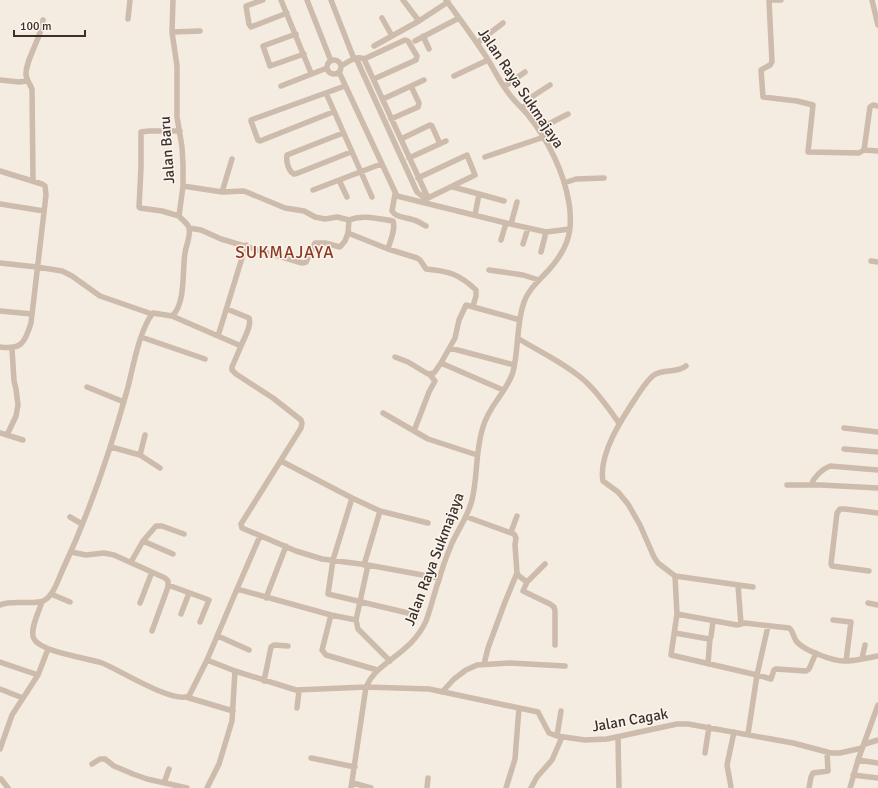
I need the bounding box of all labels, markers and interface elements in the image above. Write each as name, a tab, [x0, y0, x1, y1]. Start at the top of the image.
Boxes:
scale bar	[14, 12, 85, 38]
text: 100 m	[20, 19, 52, 34]
street label: Jalan Raya Sukmajaya	[474, 24, 568, 152]
street label: Jalan Baru	[156, 116, 178, 184]
district label: SUKMAJAYA	[235, 242, 335, 263]
street label: Jalan Raya Sukmajaya	[400, 490, 468, 628]
street label: Jalan Cagak	[591, 704, 670, 736]

